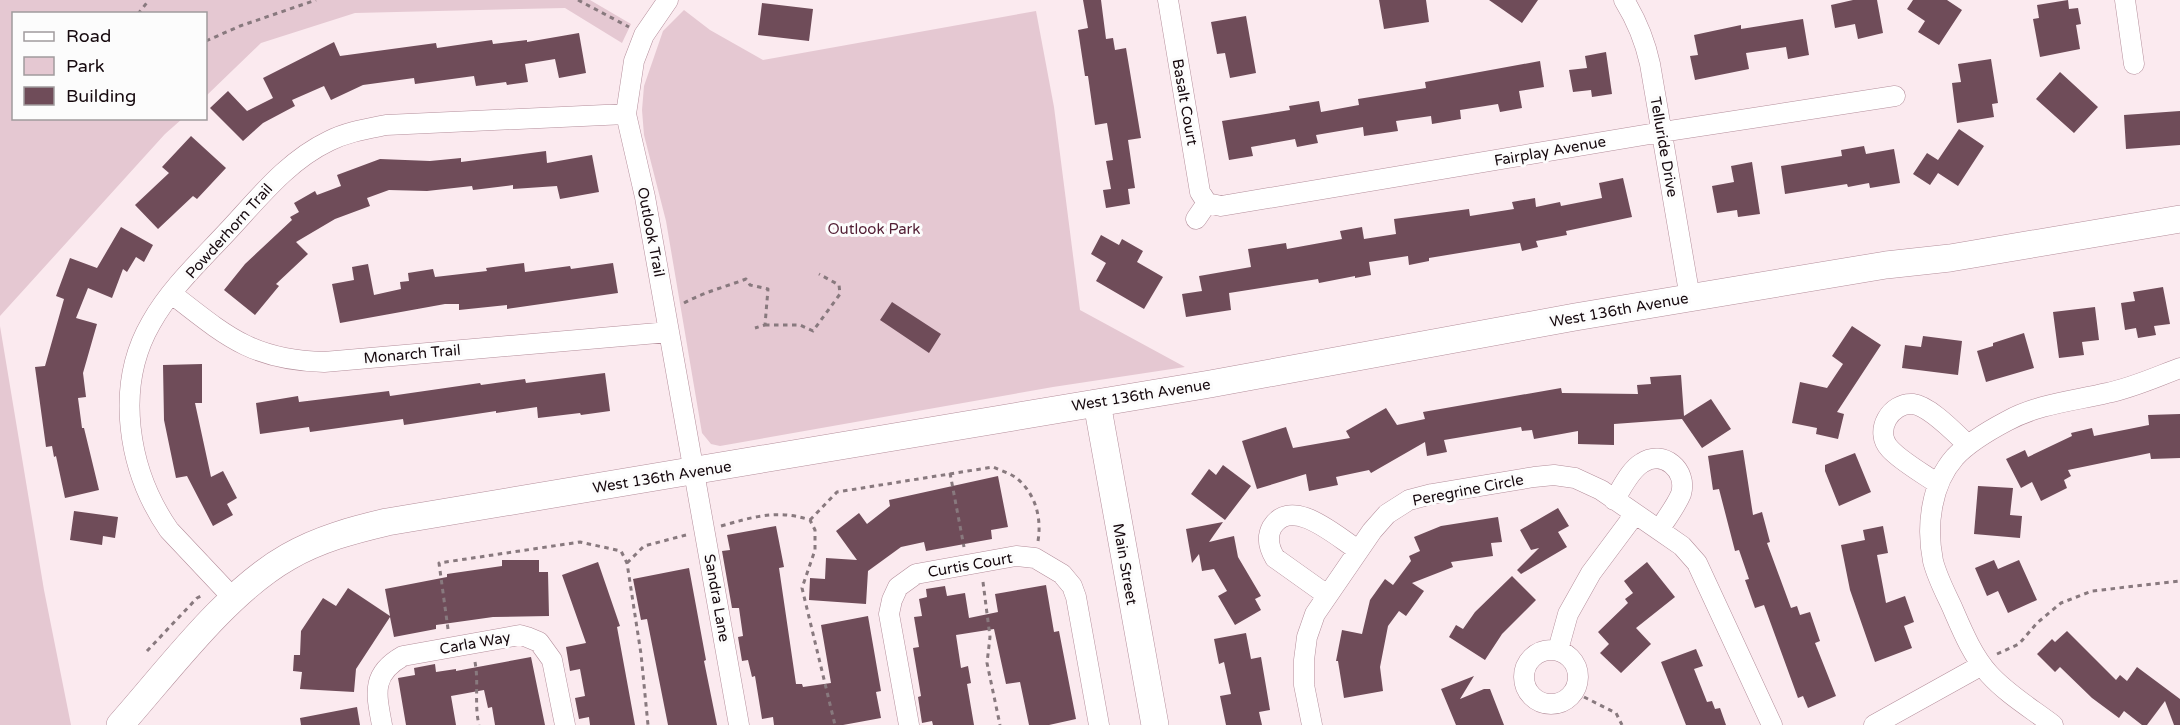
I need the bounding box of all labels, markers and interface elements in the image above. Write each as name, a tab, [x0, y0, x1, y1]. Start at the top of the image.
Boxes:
legend	[12, 12, 207, 120]
text: Road	[66, 25, 111, 47]
text: Park	[66, 55, 105, 77]
street label: Basalt Court	[1169, 57, 1202, 147]
text: Building	[66, 85, 136, 107]
street label: Telluride Drive	[1646, 95, 1682, 199]
street label: Fairplay Avenue	[1493, 132, 1607, 170]
street label: Powderhorn Trail	[182, 180, 276, 282]
street label: Outlook Trail	[633, 186, 669, 278]
park label: Outlook Park	[827, 220, 921, 238]
street label: West 136th Avenue	[1548, 289, 1690, 331]
street label: Monarch Trail	[363, 341, 461, 367]
street label: West 136th Avenue	[1070, 375, 1212, 415]
street label: West 136th Avenue	[591, 457, 733, 497]
street label: Peregrine Circle	[1411, 470, 1525, 510]
street label: Main Street	[1109, 522, 1141, 606]
street label: Curtis Court	[926, 549, 1014, 581]
street label: Sandra Lane	[700, 553, 734, 643]
street label: Carla Way	[438, 628, 512, 658]

